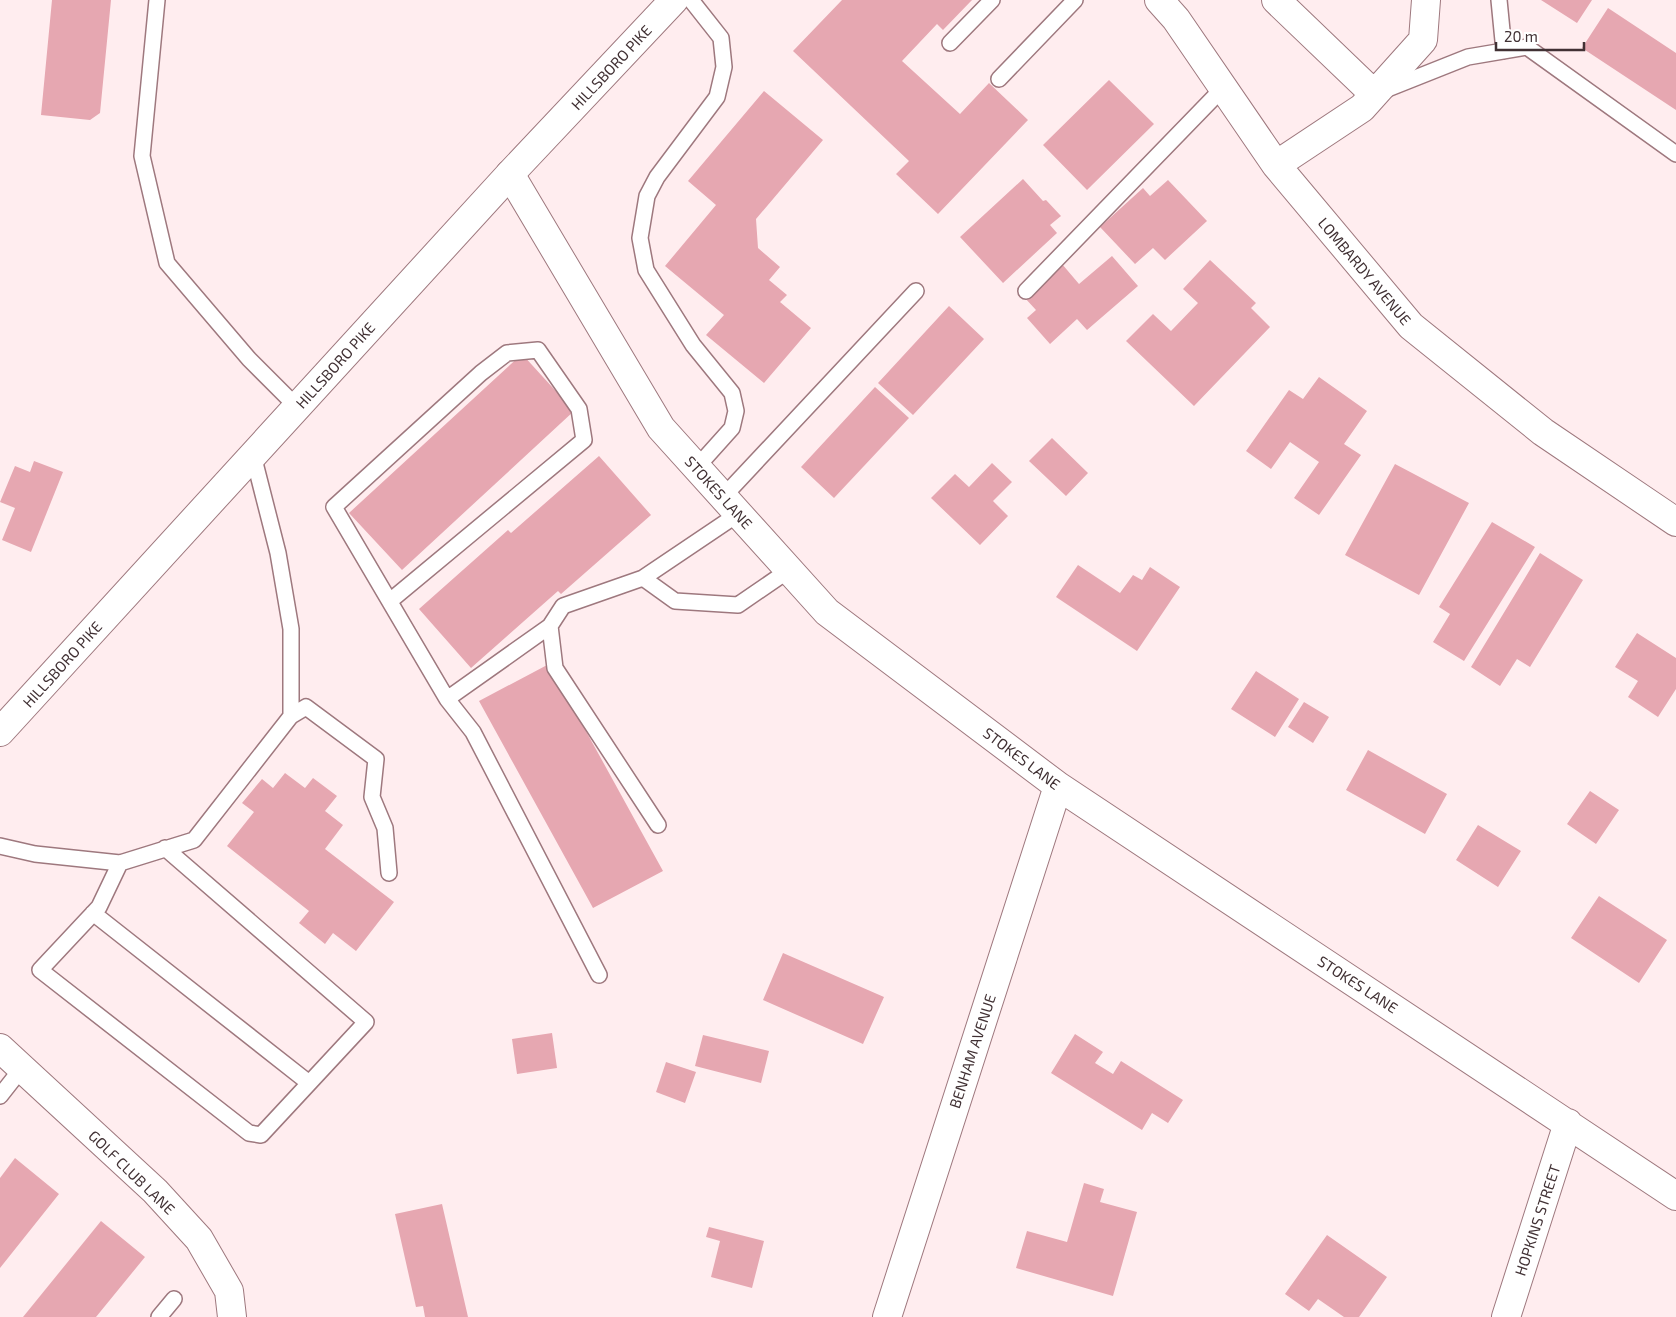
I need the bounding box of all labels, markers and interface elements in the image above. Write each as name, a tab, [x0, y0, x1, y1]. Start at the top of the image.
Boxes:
scale bar	[1496, 20, 1584, 52]
street label: HILLSBORO PIKE	[567, 21, 655, 113]
text: 20 m	[1504, 27, 1538, 45]
street label: LOMBARDY AVENUE	[1315, 214, 1415, 328]
street label: HILLSBORO PIKE	[292, 318, 378, 412]
street label: STOKES LANE	[682, 452, 756, 532]
street label: HILLSBORO PIKE	[19, 617, 105, 711]
street label: STOKES LANE	[980, 723, 1064, 793]
street label: STOKES LANE	[1315, 951, 1401, 1017]
street label: BENHAM AVENUE	[945, 992, 999, 1110]
street label: GOLF CLUB LANE	[85, 1126, 179, 1218]
street label: HOPKINS STREET	[1511, 1162, 1564, 1278]

